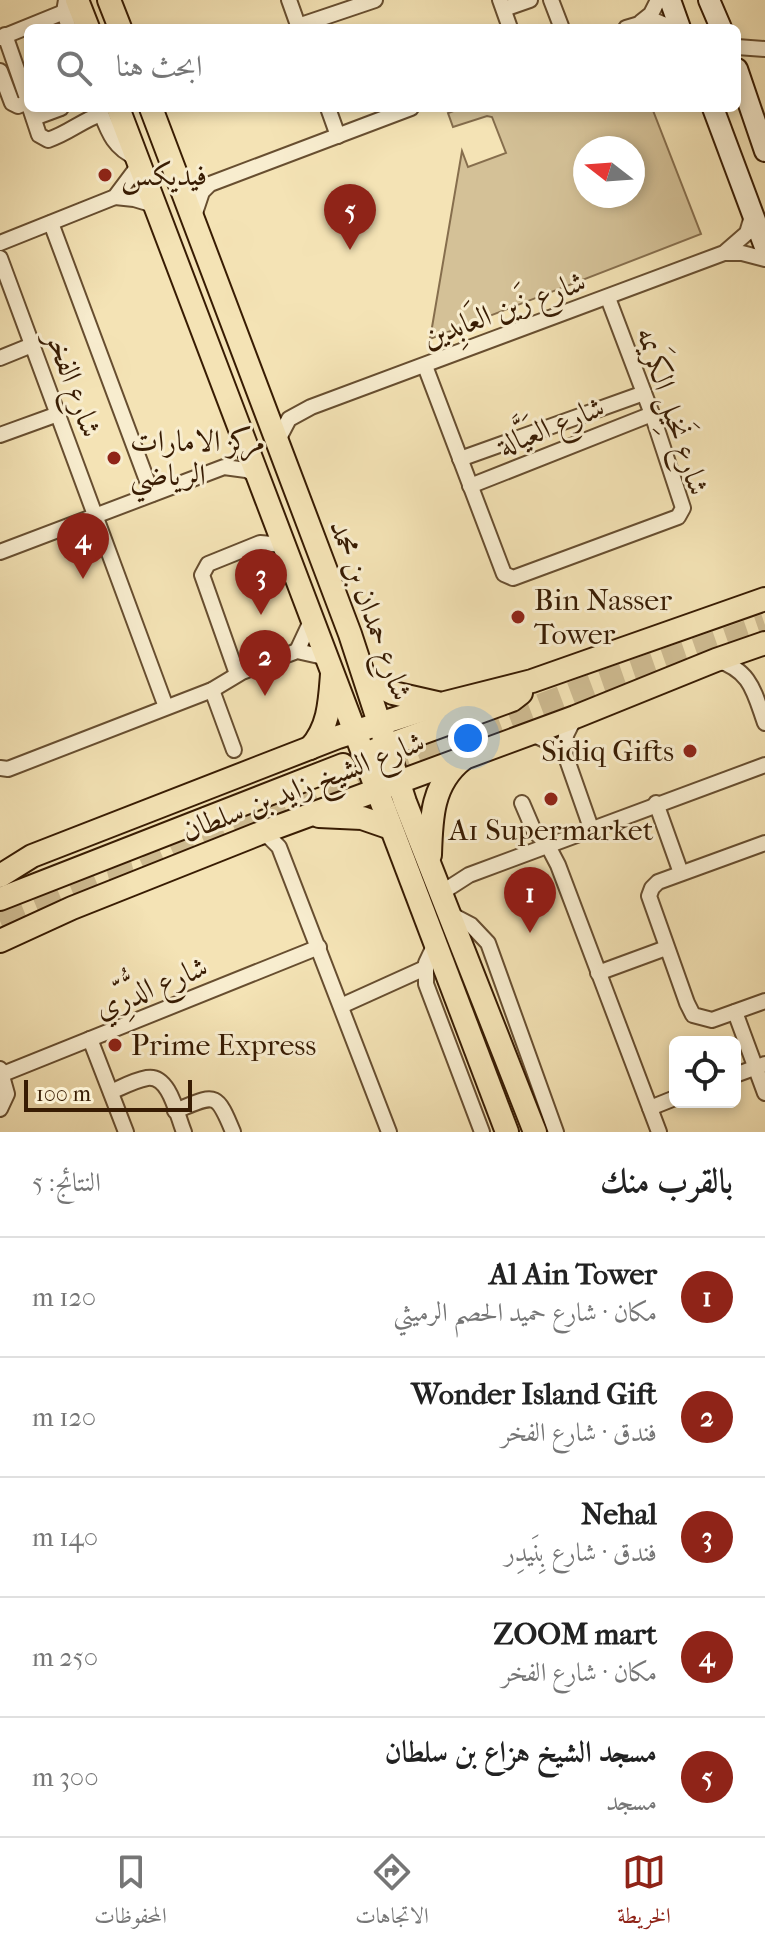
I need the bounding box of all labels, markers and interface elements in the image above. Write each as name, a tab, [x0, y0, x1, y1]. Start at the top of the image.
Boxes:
search box	[24, 24, 741, 112]
icon: search	[52, 46, 96, 90]
text: ابحث هنا	[116, 49, 202, 84]
north arrow	[573, 136, 645, 208]
place label: فيديكس	[121, 158, 207, 195]
marker: فيديكس	[96, 166, 114, 184]
pin: 5	[324, 184, 376, 250]
street label: شارع زَين العَابِدين	[416, 259, 593, 362]
street label: شارع نَخِيل الكرَيمه	[622, 321, 721, 502]
street label: شارع الفخر	[31, 324, 109, 444]
street label: شارع العَيَّالة	[488, 381, 612, 471]
place label: مركز الامارات الرياضي	[130, 424, 265, 503]
marker: مركز الامارات الرياضي	[105, 449, 123, 467]
pin: 4	[57, 513, 109, 579]
street label: شارع حمدان بن محمد	[315, 515, 419, 708]
pin: 3	[235, 549, 287, 615]
place label: Bin Nasser Tower	[534, 583, 672, 652]
marker: Bin Nasser Tower	[509, 608, 527, 626]
pin: 2	[239, 630, 291, 696]
your location	[448, 718, 488, 758]
street label: شارع الشيخ زايد بن سلطان	[177, 724, 433, 857]
place label: Sidiq Gifts	[541, 734, 674, 769]
marker: Sidiq Gifts	[681, 742, 699, 760]
marker: A1 Supermarket	[542, 790, 560, 808]
place label: A1 Supermarket	[448, 813, 654, 848]
pin: 1	[504, 867, 556, 933]
street label: شارع الدُّرِّي	[85, 938, 215, 1032]
place label: Prime Express	[131, 1028, 316, 1063]
marker: Prime Express	[106, 1036, 124, 1054]
map controls	[669, 1036, 741, 1108]
button: locate	[669, 1036, 741, 1108]
scale bar	[24, 1076, 192, 1112]
text: 100 m	[36, 1081, 91, 1107]
text: بالقرب منك	[600, 1161, 733, 1201]
text: النتائج: 5	[32, 1167, 101, 1198]
text: Al Ain Tower	[489, 1257, 657, 1292]
text: 120 m	[32, 1282, 96, 1313]
text: 1	[702, 1282, 712, 1313]
text: مكان · شارع حميد الحصم الرميثي	[393, 1297, 657, 1328]
text: Wonder Island Gift	[411, 1377, 657, 1412]
text: 120 m	[32, 1402, 96, 1433]
text: 2	[700, 1402, 714, 1433]
text: فندق · شارع الفخر	[501, 1417, 657, 1448]
text: Nehal	[581, 1497, 657, 1532]
text: 140 m	[32, 1522, 98, 1553]
text: 3	[702, 1522, 712, 1553]
text: فندق · شارع بِنَيدِر	[504, 1537, 657, 1568]
text: ZOOM mart	[493, 1617, 657, 1652]
text: 250 m	[32, 1642, 98, 1673]
text: 4	[699, 1642, 715, 1673]
text: مكان · شارع الفخر	[501, 1657, 657, 1688]
text: مسجد الشيخ هزاع بن سلطان	[384, 1735, 657, 1770]
text: 300 m	[32, 1762, 99, 1793]
text: 5	[701, 1762, 713, 1793]
text: مسجد	[606, 1786, 657, 1817]
tab: المحفوظات	[94, 1850, 167, 1937]
tab: الاتجاهات	[355, 1850, 429, 1937]
tab: الخريطة	[617, 1850, 671, 1937]

